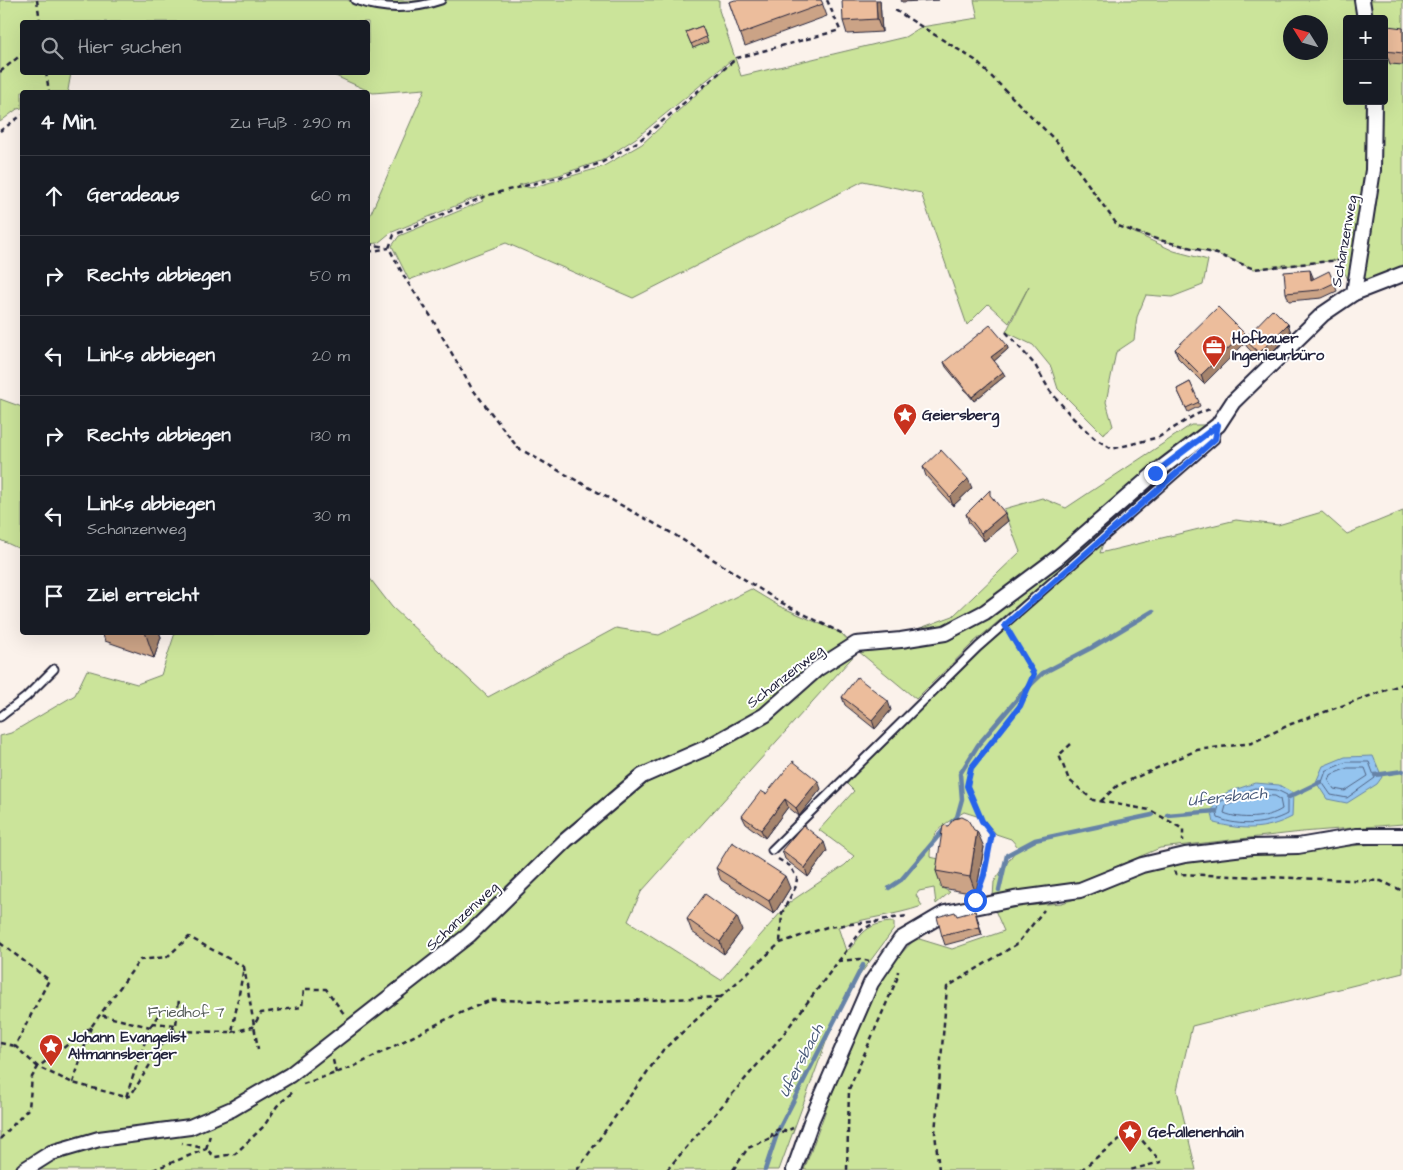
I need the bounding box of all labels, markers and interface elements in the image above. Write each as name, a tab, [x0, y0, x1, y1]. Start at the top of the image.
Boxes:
north arrow	[1283, 15, 1328, 60]
map controls	[1343, 15, 1388, 105]
button: +	[1343, 15, 1388, 60]
search box	[20, 20, 370, 75]
icon: search	[38, 34, 66, 62]
text: Hier suchen	[78, 34, 181, 61]
button: −	[1343, 60, 1388, 105]
text: 4 Min.	[40, 108, 97, 137]
text: Zu Fuß · 290 m	[230, 112, 350, 134]
icon: ahead	[40, 182, 68, 210]
text: Geradeaus	[87, 182, 179, 209]
text: 60 m	[311, 185, 350, 207]
street label: Schanzenweg	[1326, 193, 1364, 289]
icon: right	[40, 262, 68, 290]
text: Rechts abbiegen	[87, 262, 231, 289]
text: 50 m	[310, 265, 350, 287]
place label: Hofbauer Ingenieurbüro	[1232, 328, 1325, 368]
office icon: Hofbauer Ingenieurbüro	[1201, 334, 1227, 368]
icon: left	[40, 342, 68, 370]
text: Links abbiegen	[87, 342, 215, 369]
text: 20 m	[312, 345, 350, 367]
place icon: Geiersberg	[892, 402, 918, 436]
place label: Geiersberg	[922, 405, 1000, 428]
icon: right	[40, 422, 68, 450]
text: Rechts abbiegen	[87, 422, 231, 449]
text: 130 m	[311, 425, 350, 447]
route end	[1144, 462, 1167, 485]
text: Links abbiegen	[87, 491, 215, 518]
icon: left	[40, 502, 68, 530]
text: 30 m	[313, 505, 350, 527]
text: Schanzenweg	[87, 518, 186, 540]
icon: arrive	[40, 582, 68, 610]
text: Ziel erreicht	[87, 582, 199, 609]
street label: Schanzenweg	[742, 639, 829, 714]
water label: Ufersbach	[1187, 782, 1269, 812]
street label: Schanzenweg	[421, 877, 504, 956]
route start	[964, 889, 987, 912]
park label: Friedhof 7	[148, 1002, 224, 1023]
water label: Ufersbach	[773, 1019, 829, 1101]
place label: Johann Evangelist Altmannsberger	[67, 1027, 187, 1067]
place icon: Johann Evangelist Altmannsberger	[38, 1033, 64, 1067]
place icon: Gefallenenhain	[1117, 1119, 1143, 1153]
place label: Gefallenenhain	[1148, 1122, 1244, 1143]

